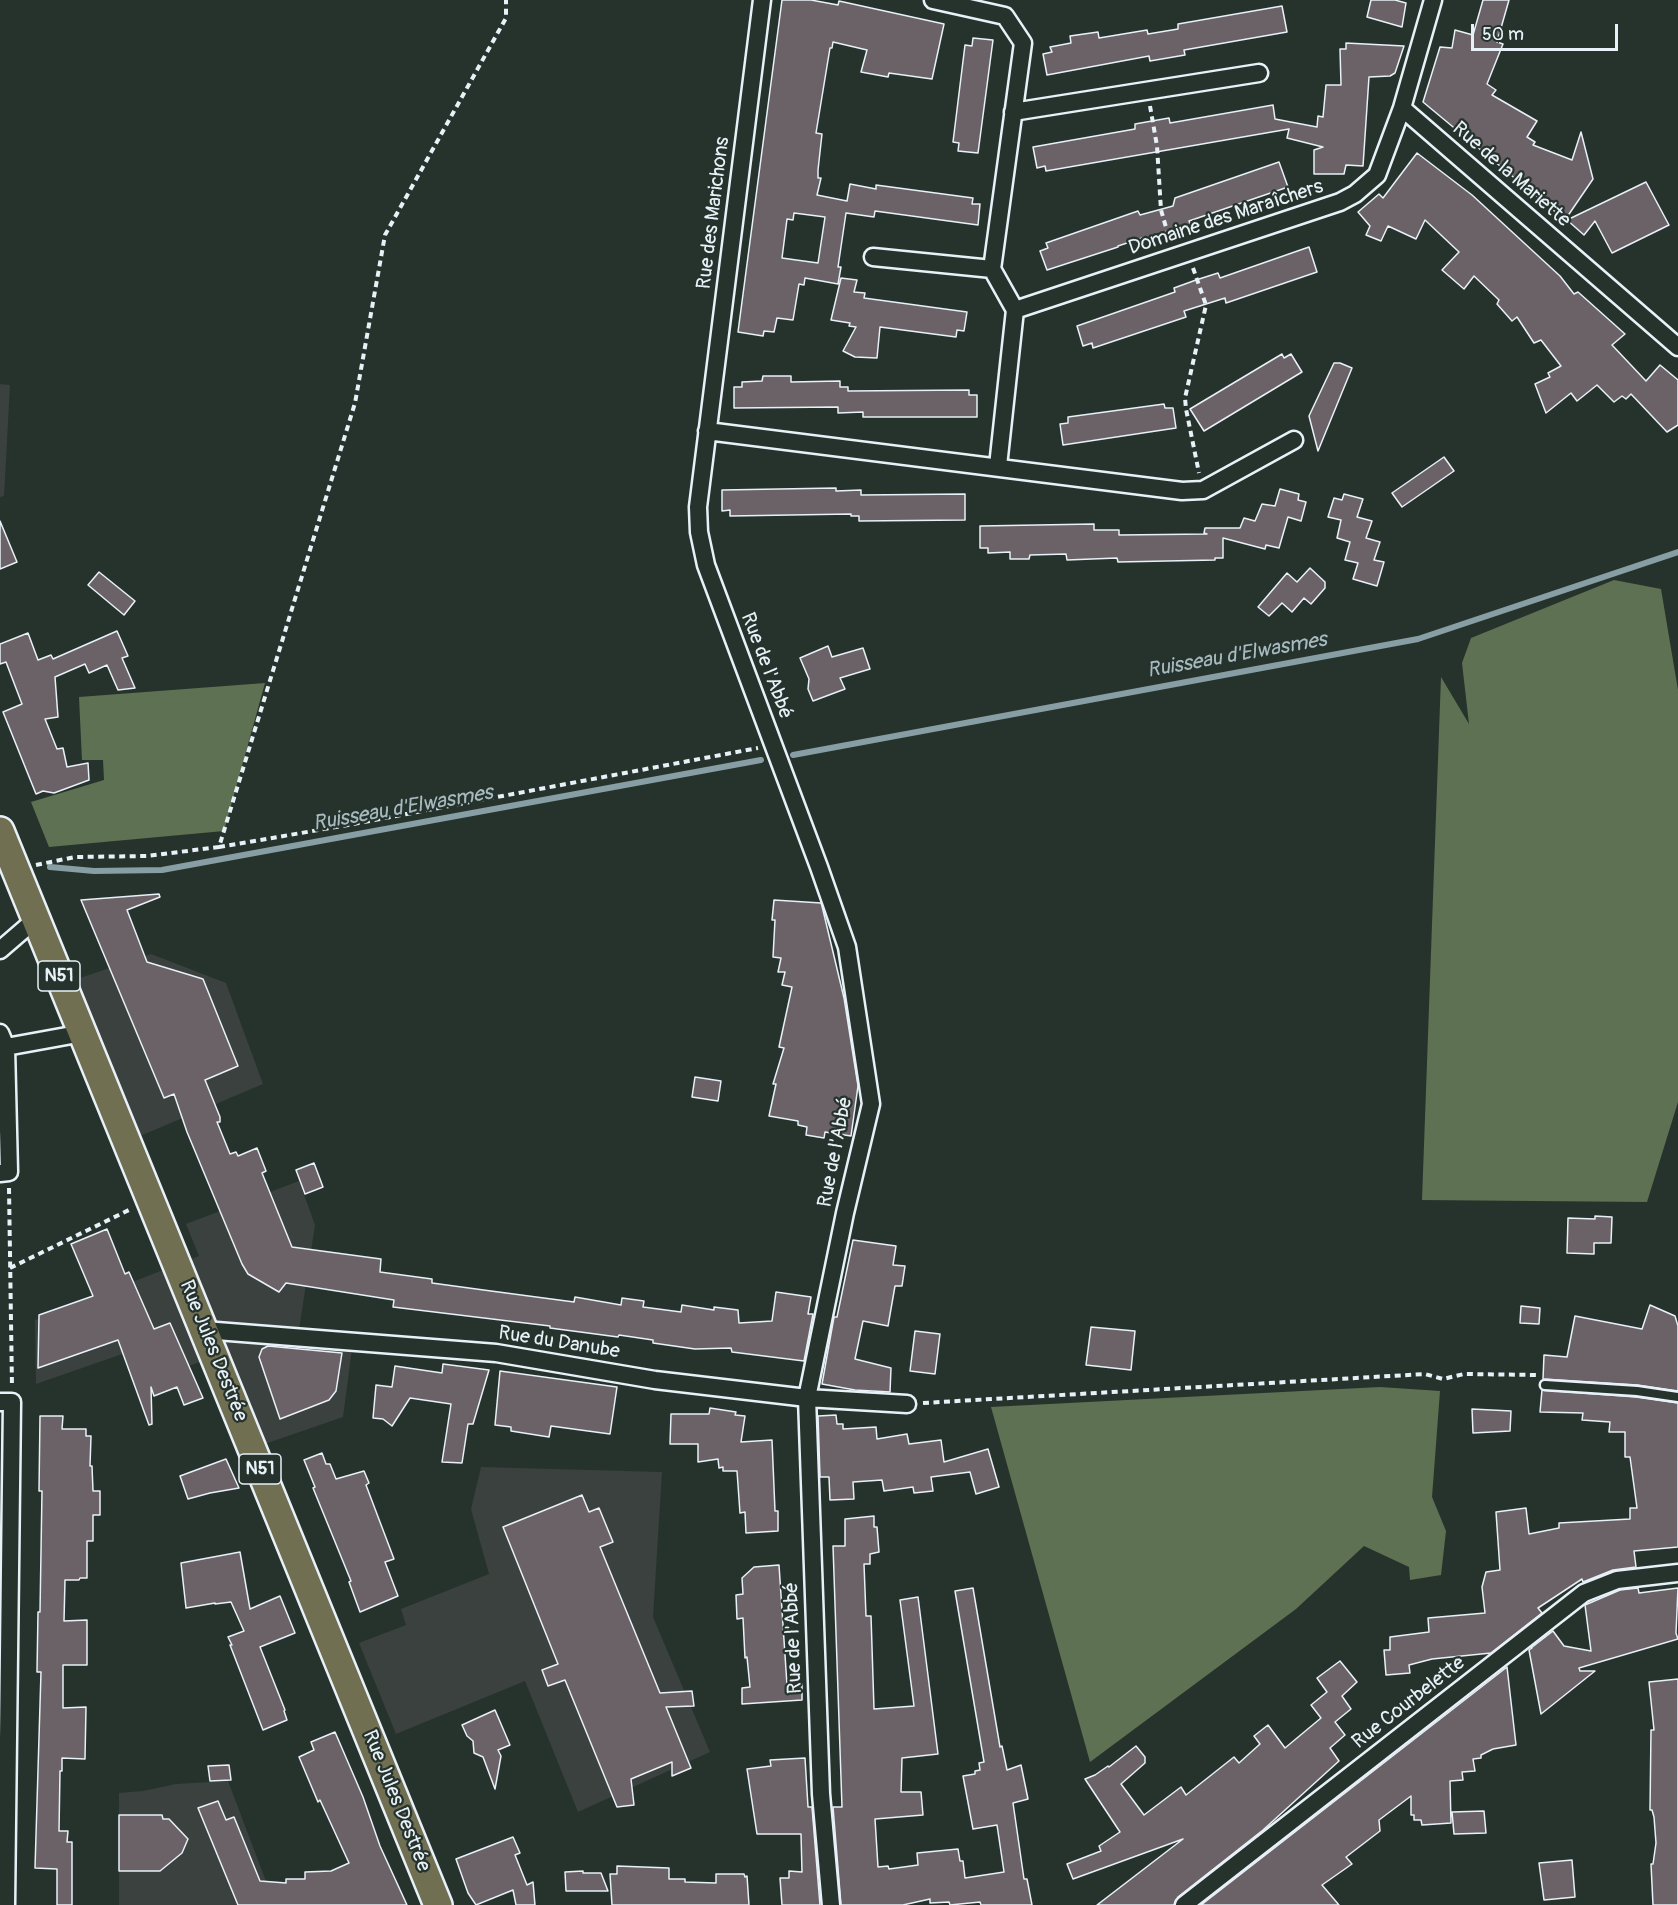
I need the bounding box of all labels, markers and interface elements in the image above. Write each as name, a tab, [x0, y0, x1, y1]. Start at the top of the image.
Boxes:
scale bar	[1474, 12, 1621, 50]
text: 50 m	[1482, 23, 1524, 46]
street label: Rue de la Mariette	[1447, 117, 1575, 233]
street label: Rue des Marichons	[693, 135, 735, 291]
street label: Domaine des Maraîchers	[1126, 175, 1326, 261]
street label: Rue de l'Abbé	[735, 609, 797, 723]
water label: Ruisseau d'Elwasmes	[1145, 628, 1329, 684]
water label: Ruisseau d'Elwasmes	[311, 781, 495, 837]
road number: N51	[38, 961, 80, 991]
street label: Rue de l'Abbé	[814, 1095, 858, 1209]
street label: Rue Jules Destrée	[174, 1277, 252, 1425]
street label: Rue du Danube	[497, 1322, 621, 1364]
road number: N51	[239, 1454, 281, 1484]
street label: Rue de l'Abbé	[780, 1582, 808, 1694]
street label: Rue Courbelette	[1348, 1652, 1470, 1754]
street label: Rue Jules Destrée	[357, 1727, 435, 1875]

